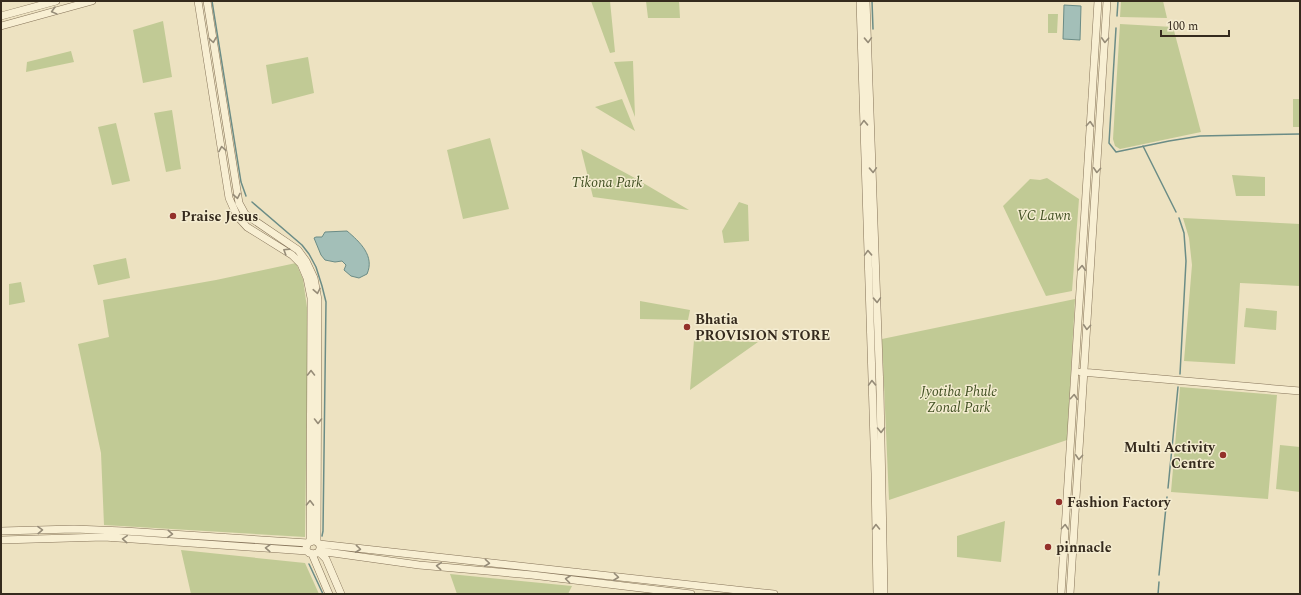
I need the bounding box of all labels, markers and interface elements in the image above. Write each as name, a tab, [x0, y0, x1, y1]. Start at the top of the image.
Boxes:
one-way arrow	[51, 6, 58, 15]
scale bar	[1161, 12, 1229, 38]
text: 100 m	[1167, 17, 1198, 36]
one-way arrow	[208, 36, 217, 43]
one-way arrow	[863, 37, 872, 43]
one-way arrow	[1100, 37, 1109, 43]
one-way arrow	[860, 120, 868, 126]
one-way arrow	[1086, 121, 1095, 127]
one-way arrow	[218, 146, 227, 152]
one-way arrow	[868, 167, 877, 173]
one-way arrow	[1093, 167, 1102, 173]
park label: Tikona Park	[571, 172, 643, 193]
one-way arrow	[233, 193, 241, 199]
park label: VC Lawn	[1017, 205, 1071, 226]
place label: Praise Jesus	[181, 206, 258, 227]
marker: Praise Jesus	[168, 211, 178, 221]
one-way arrow	[283, 249, 290, 256]
one-way arrow	[864, 250, 872, 256]
one-way arrow	[1077, 265, 1086, 271]
one-way arrow	[312, 288, 320, 294]
one-way arrow	[873, 297, 881, 303]
place label: Bhatia PROVISION STORE	[695, 309, 830, 346]
marker: Bhatia PROVISION STORE	[682, 322, 692, 332]
one-way arrow	[1083, 324, 1092, 330]
one-way arrow	[307, 370, 315, 376]
one-way arrow	[867, 380, 876, 386]
park label: Jyotiba Phule Zonal Park	[920, 381, 997, 418]
one-way arrow	[1069, 394, 1078, 400]
one-way arrow	[314, 418, 322, 424]
one-way arrow	[877, 427, 885, 433]
place label: Multi Activity Centre	[1124, 437, 1216, 474]
marker: Multi Activity Centre	[1218, 450, 1228, 460]
one-way arrow	[1075, 454, 1083, 460]
place label: Fashion Factory	[1067, 492, 1172, 513]
marker: Fashion Factory	[1054, 497, 1064, 507]
one-way arrow	[306, 500, 315, 506]
one-way arrow	[872, 524, 880, 530]
one-way arrow	[1061, 524, 1070, 530]
one-way arrow	[37, 526, 43, 534]
one-way arrow	[167, 529, 173, 538]
one-way arrow	[122, 534, 128, 543]
place label: pinnacle	[1056, 537, 1112, 558]
marker: pinnacle	[1043, 542, 1053, 552]
one-way arrow	[265, 544, 271, 553]
one-way arrow	[355, 544, 361, 553]
one-way arrow	[484, 558, 490, 567]
one-way arrow	[436, 562, 442, 571]
one-way arrow	[613, 572, 619, 581]
one-way arrow	[565, 575, 571, 584]

